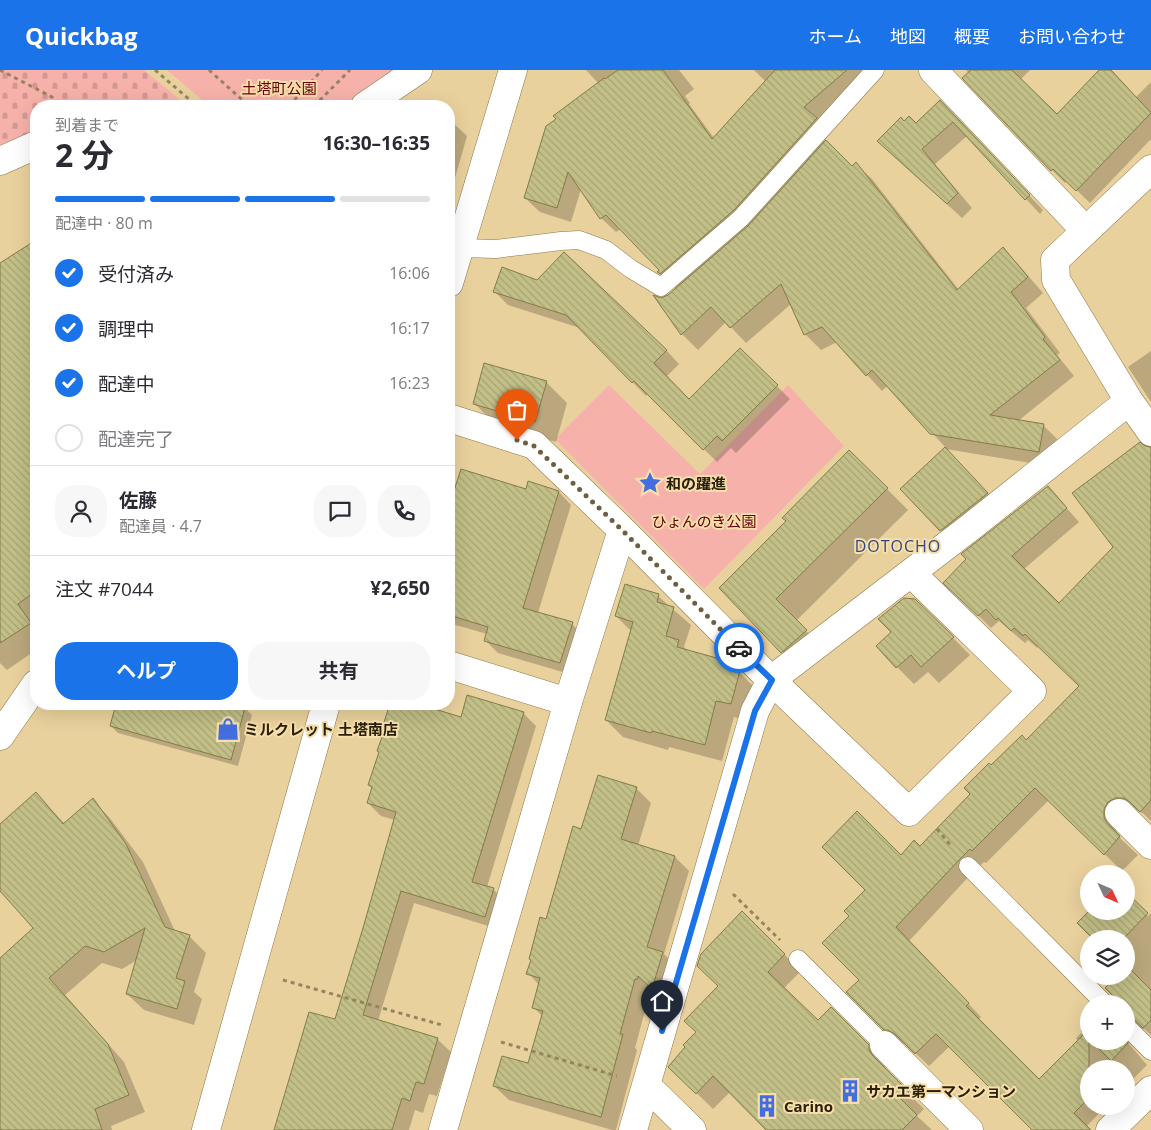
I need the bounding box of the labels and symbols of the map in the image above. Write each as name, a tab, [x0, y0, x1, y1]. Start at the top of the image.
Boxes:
park label: 土塔町公園	[241, 78, 317, 98]
pin	[496, 389, 538, 440]
place icon: 和の躍進	[637, 470, 663, 496]
place label: 和の躍進	[666, 473, 726, 493]
park label: ひょんのき公園	[652, 511, 756, 531]
district label: DOTOCHO	[855, 535, 941, 557]
courier	[714, 623, 764, 673]
shop icon: ミルクレット 土塔南店	[215, 716, 241, 742]
place label: ミルクレット 土塔南店	[244, 719, 398, 739]
north arrow	[1080, 865, 1135, 920]
pin	[641, 980, 683, 1031]
building icon: サカエ第一マンション	[837, 1078, 863, 1104]
place label: サカエ第一マンション	[866, 1081, 1016, 1101]
building icon: Carino	[754, 1093, 780, 1119]
place label: Carino	[784, 1096, 833, 1116]

